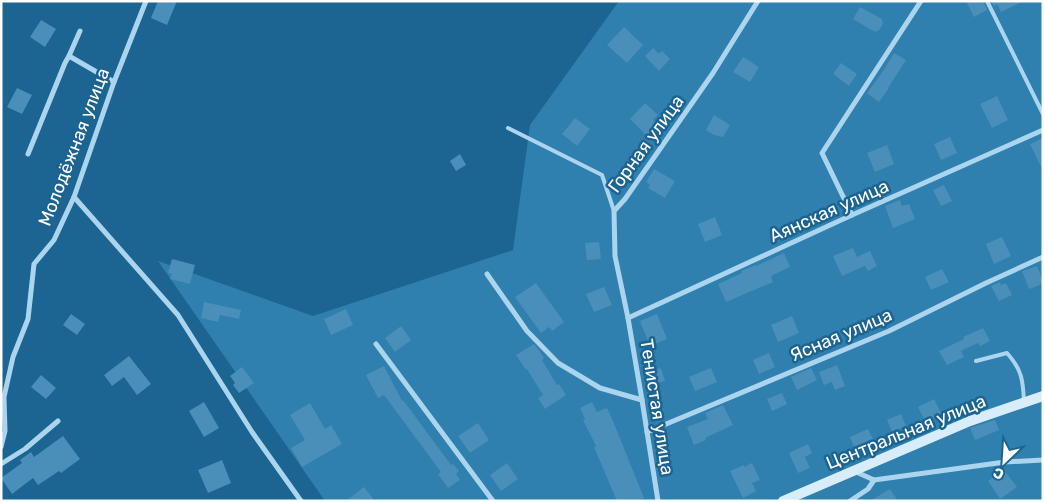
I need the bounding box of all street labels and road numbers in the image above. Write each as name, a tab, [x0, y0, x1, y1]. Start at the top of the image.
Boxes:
street label: Молодёжная улица	[34, 65, 114, 229]
street label: Горная улица	[603, 91, 689, 197]
street label: Аянская улица	[766, 175, 892, 247]
street label: Ясная улица	[787, 304, 895, 366]
street label: Тенистая улица	[635, 337, 679, 477]
street label: Центральная улица	[823, 390, 989, 474]

